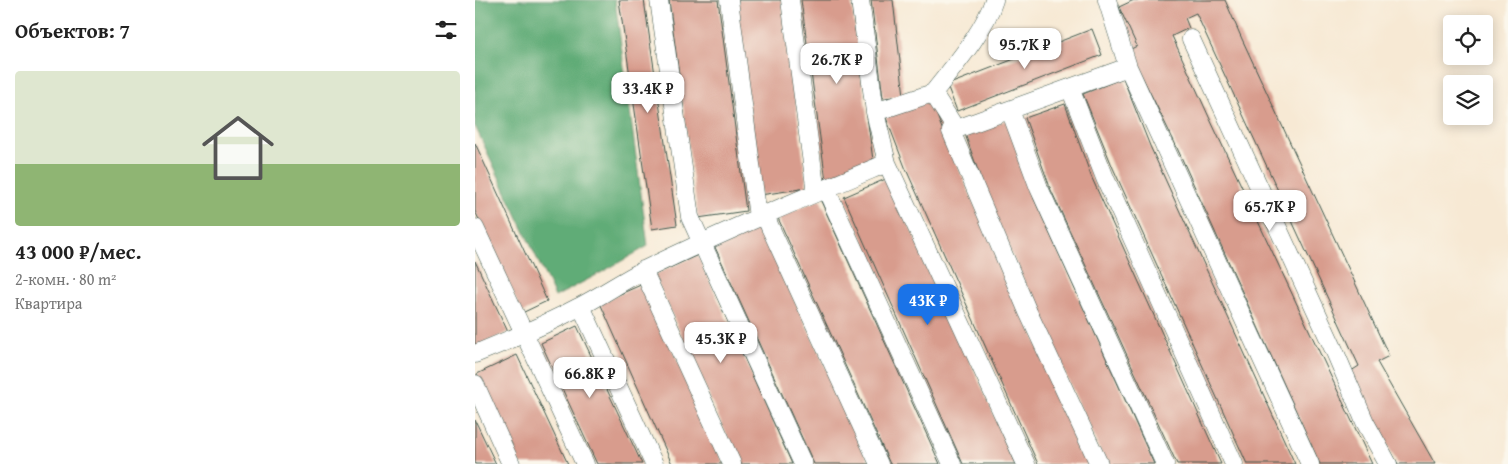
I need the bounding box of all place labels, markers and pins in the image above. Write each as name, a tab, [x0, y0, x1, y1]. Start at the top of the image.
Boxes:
pin: 95.7K ₽	[979, 28, 1071, 70]
pin: 26.7K ₽	[791, 42, 883, 85]
pin: 33.4K ₽	[602, 72, 694, 114]
pin: 65.7K ₽	[1224, 190, 1316, 232]
pin: 43K ₽	[893, 284, 963, 326]
pin: 45.3K ₽	[675, 322, 767, 364]
pin: 66.8K ₽	[544, 356, 636, 399]

